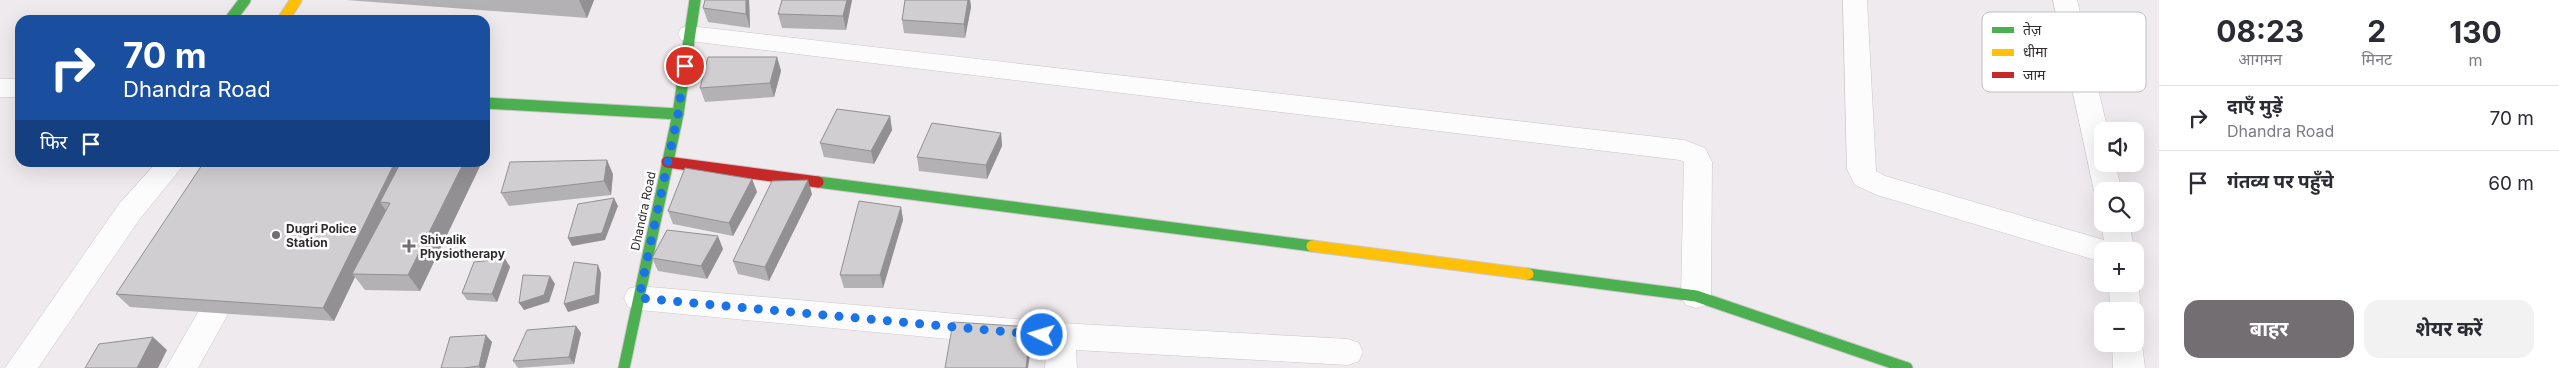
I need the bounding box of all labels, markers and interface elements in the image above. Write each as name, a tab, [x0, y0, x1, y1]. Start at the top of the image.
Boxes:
legend	[1982, 12, 2146, 92]
text: 08:23	[2216, 13, 2304, 49]
text: 2	[2367, 13, 2386, 49]
text: 130	[2449, 14, 2502, 50]
text: तेज़	[2023, 21, 2042, 38]
text: 70 m	[123, 34, 207, 76]
icon: right	[40, 35, 105, 100]
text: धीमा	[2023, 43, 2048, 60]
pin	[664, 45, 706, 87]
text: आगमन	[2238, 49, 2282, 69]
text: मिनट	[2361, 49, 2392, 69]
text: m	[2469, 50, 2483, 70]
icon: arrive	[671, 52, 699, 80]
text: जाम	[2023, 66, 2046, 83]
text: Dhandra Road	[123, 76, 271, 102]
text: दाएँ मुड़ें	[2227, 95, 2283, 118]
icon: right	[2184, 104, 2212, 132]
text: 70 m	[2490, 107, 2534, 130]
text: Dhandra Road	[2227, 121, 2334, 141]
map controls	[2094, 122, 2144, 352]
button: sound	[2094, 122, 2144, 172]
icon: arrive	[77, 130, 105, 158]
text: फिर	[40, 131, 67, 154]
icon: arrive	[2184, 169, 2212, 197]
street label: Dhandra Road	[627, 170, 659, 252]
text: गंतव्य पर पहुँचे	[2227, 170, 2334, 193]
text: 60 m	[2488, 172, 2534, 195]
button: search	[2094, 182, 2144, 232]
place label: Dugri Police Station	[286, 221, 357, 250]
marker: Dugri Police Station	[270, 229, 282, 241]
place label: Shivalik Physiotherapy	[420, 232, 506, 261]
marker: Shivalik Physiotherapy	[402, 239, 416, 253]
button: +	[2094, 242, 2144, 292]
button: बाहर	[2184, 300, 2354, 358]
button: शेयर करें	[2364, 300, 2534, 358]
button: −	[2094, 302, 2144, 352]
position arrow	[1015, 308, 1067, 360]

